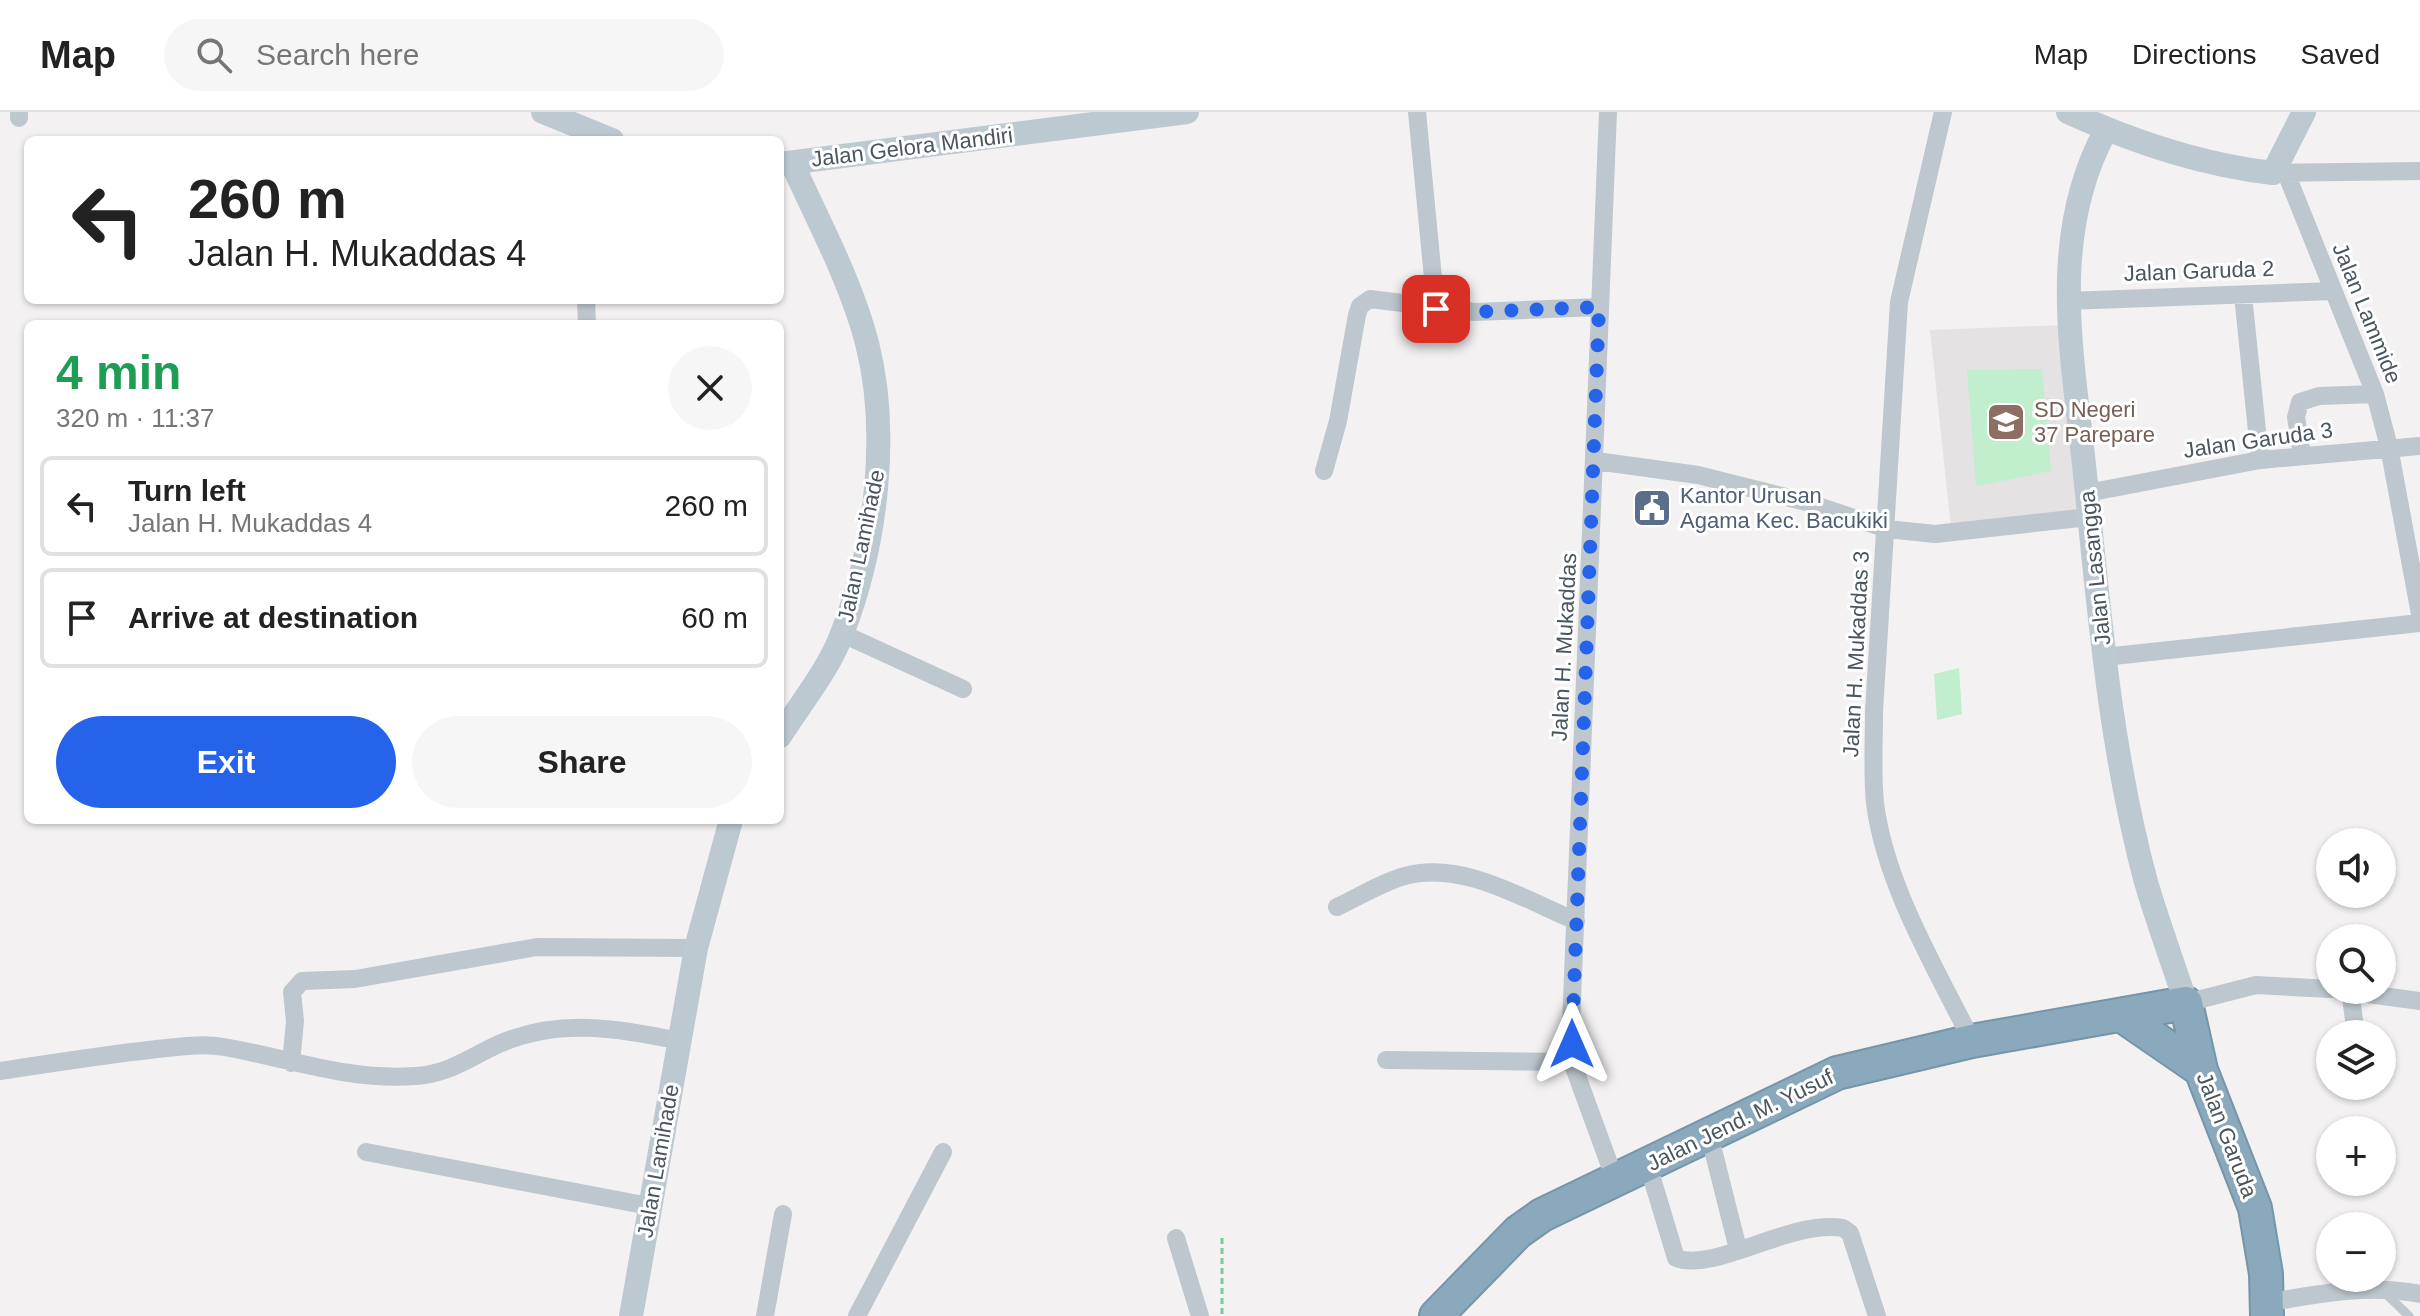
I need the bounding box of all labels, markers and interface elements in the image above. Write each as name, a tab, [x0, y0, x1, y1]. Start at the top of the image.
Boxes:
search box	[164, 19, 724, 91]
icon: search	[192, 33, 236, 77]
text: Map	[40, 34, 116, 76]
text: Search here	[256, 38, 419, 71]
text: Map	[2034, 39, 2088, 70]
text: Directions	[2132, 39, 2257, 70]
text: Saved	[2301, 39, 2380, 70]
street label: Jalan Gelora Mandiri	[810, 122, 1014, 172]
text: 260 m	[188, 167, 347, 230]
icon: left	[56, 168, 160, 272]
text: Jalan H. Mukaddas 4	[188, 233, 526, 274]
street label: Jalan Lammide	[2327, 239, 2407, 387]
street label: Jalan Garuda 2	[2123, 256, 2275, 286]
pin	[1402, 275, 1470, 343]
icon: arrive	[1414, 287, 1458, 331]
text: 4 min	[56, 346, 181, 399]
button: close	[668, 346, 752, 430]
place label: SD Negeri 37 Parepare	[2034, 397, 2155, 447]
school or university icon: SD Negeri 37 Parepare	[1985, 401, 2027, 443]
text: 320 m · 11:37	[56, 403, 215, 433]
street label: Jalan Garuda 3	[2182, 417, 2334, 463]
street label: Jalan Lamihade	[833, 467, 889, 625]
text: Turn left	[128, 474, 246, 507]
place label: Kantor Urusan Agama Kec. Bacukiki	[1680, 483, 1888, 533]
icon: left	[60, 484, 104, 528]
public building icon: Kantor Urusan Agama Kec. Bacukiki	[1631, 487, 1673, 529]
text: 260 m	[665, 489, 748, 522]
street label: Jalan Lasangga	[2074, 489, 2116, 647]
text: Jalan H. Mukaddas 4	[128, 508, 372, 538]
street label: Jalan H. Mukaddas 3	[1838, 550, 1874, 758]
street label: Jalan H. Mukaddas	[1547, 552, 1581, 742]
icon: arrive	[60, 596, 104, 640]
text: Arrive at destination	[128, 601, 418, 634]
text: 60 m	[681, 601, 748, 634]
button: Exit	[56, 716, 396, 808]
button: Share	[412, 716, 752, 808]
map controls	[2316, 828, 2396, 1292]
button: sound	[2316, 828, 2396, 908]
button: search	[2316, 924, 2396, 1004]
position arrow	[1530, 1002, 1614, 1086]
button: layers	[2316, 1020, 2396, 1100]
street label: Jalan Jend. M. Yusuf	[1643, 1064, 1838, 1176]
street label: Jalan Garuda	[2192, 1069, 2263, 1202]
street label: Jalan Lamihade	[632, 1082, 684, 1240]
button: +	[2316, 1116, 2396, 1196]
button: −	[2316, 1212, 2396, 1292]

